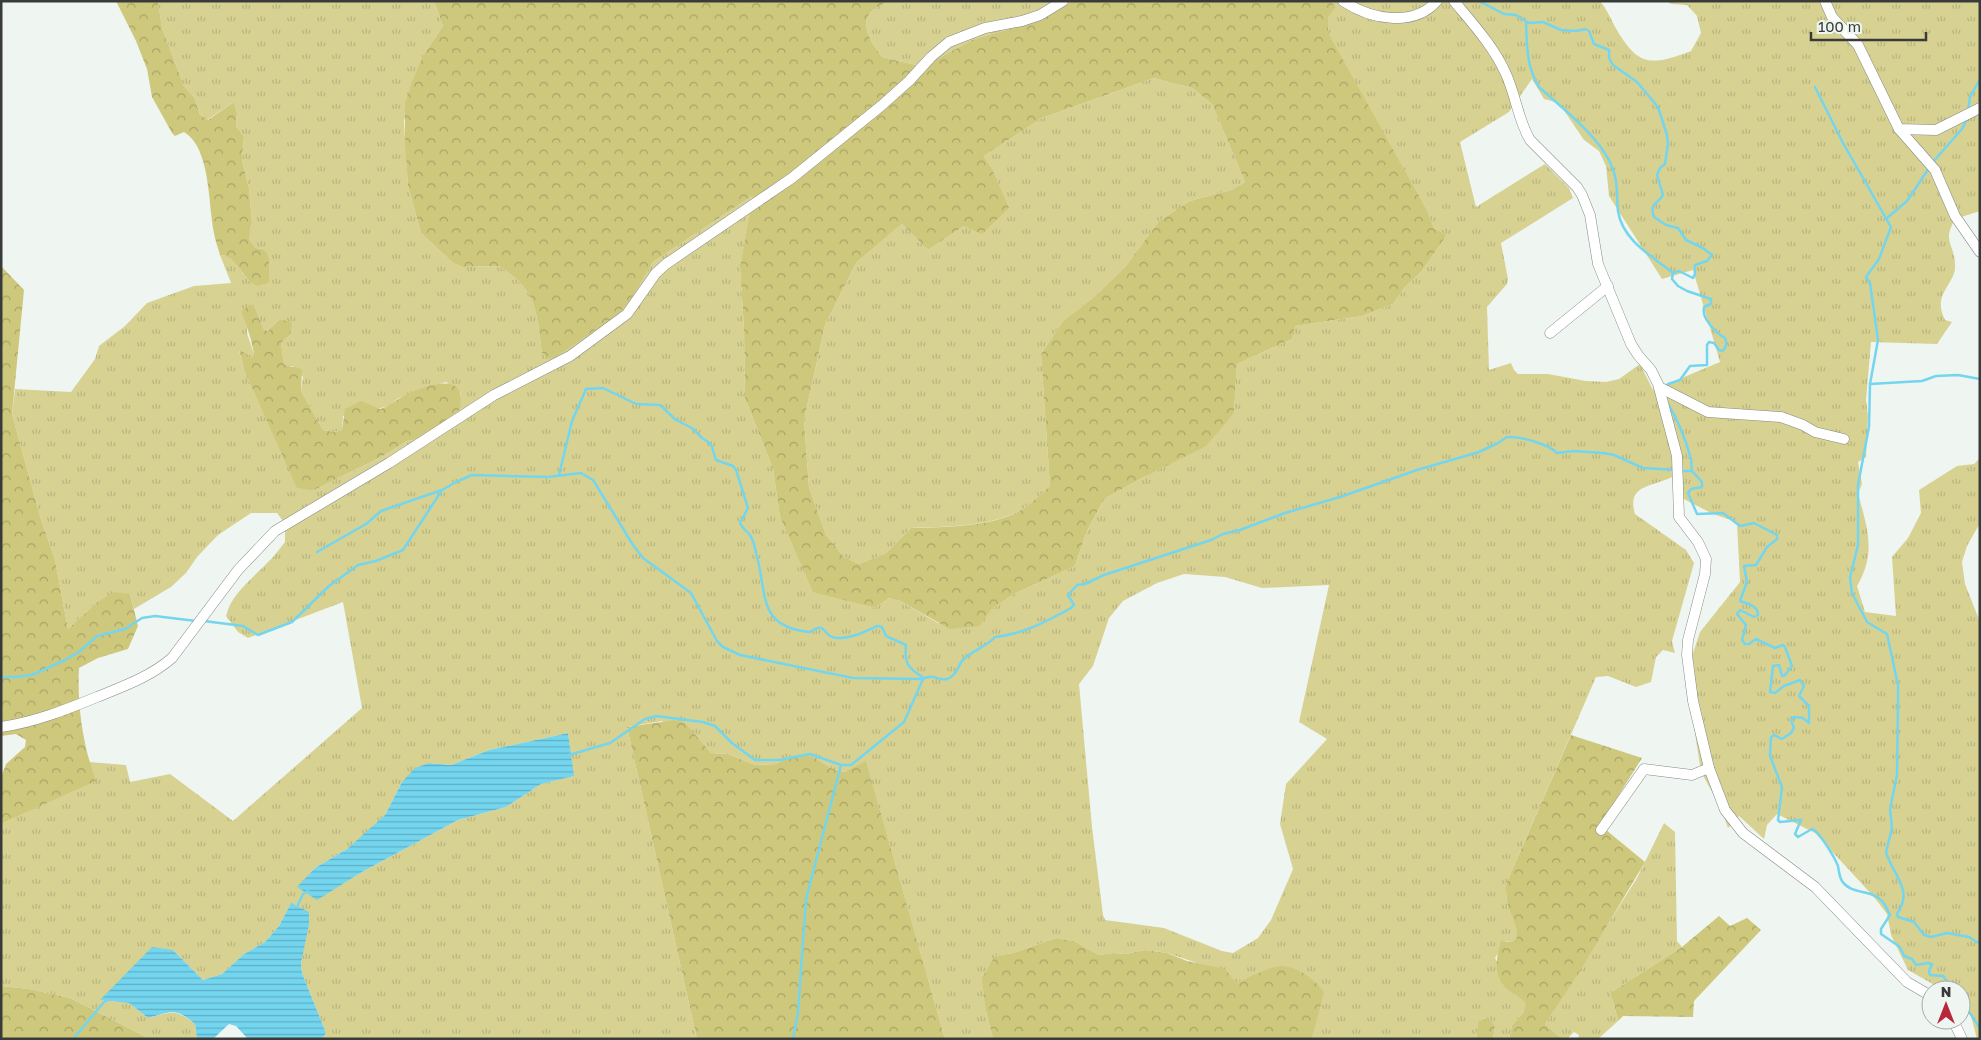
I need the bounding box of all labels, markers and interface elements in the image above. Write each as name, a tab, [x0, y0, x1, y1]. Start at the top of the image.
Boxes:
scale bar	[1811, 10, 1926, 42]
text: 100 m	[1818, 17, 1861, 35]
north arrow	[1921, 980, 1971, 1030]
text: N	[1941, 983, 1951, 1000]

